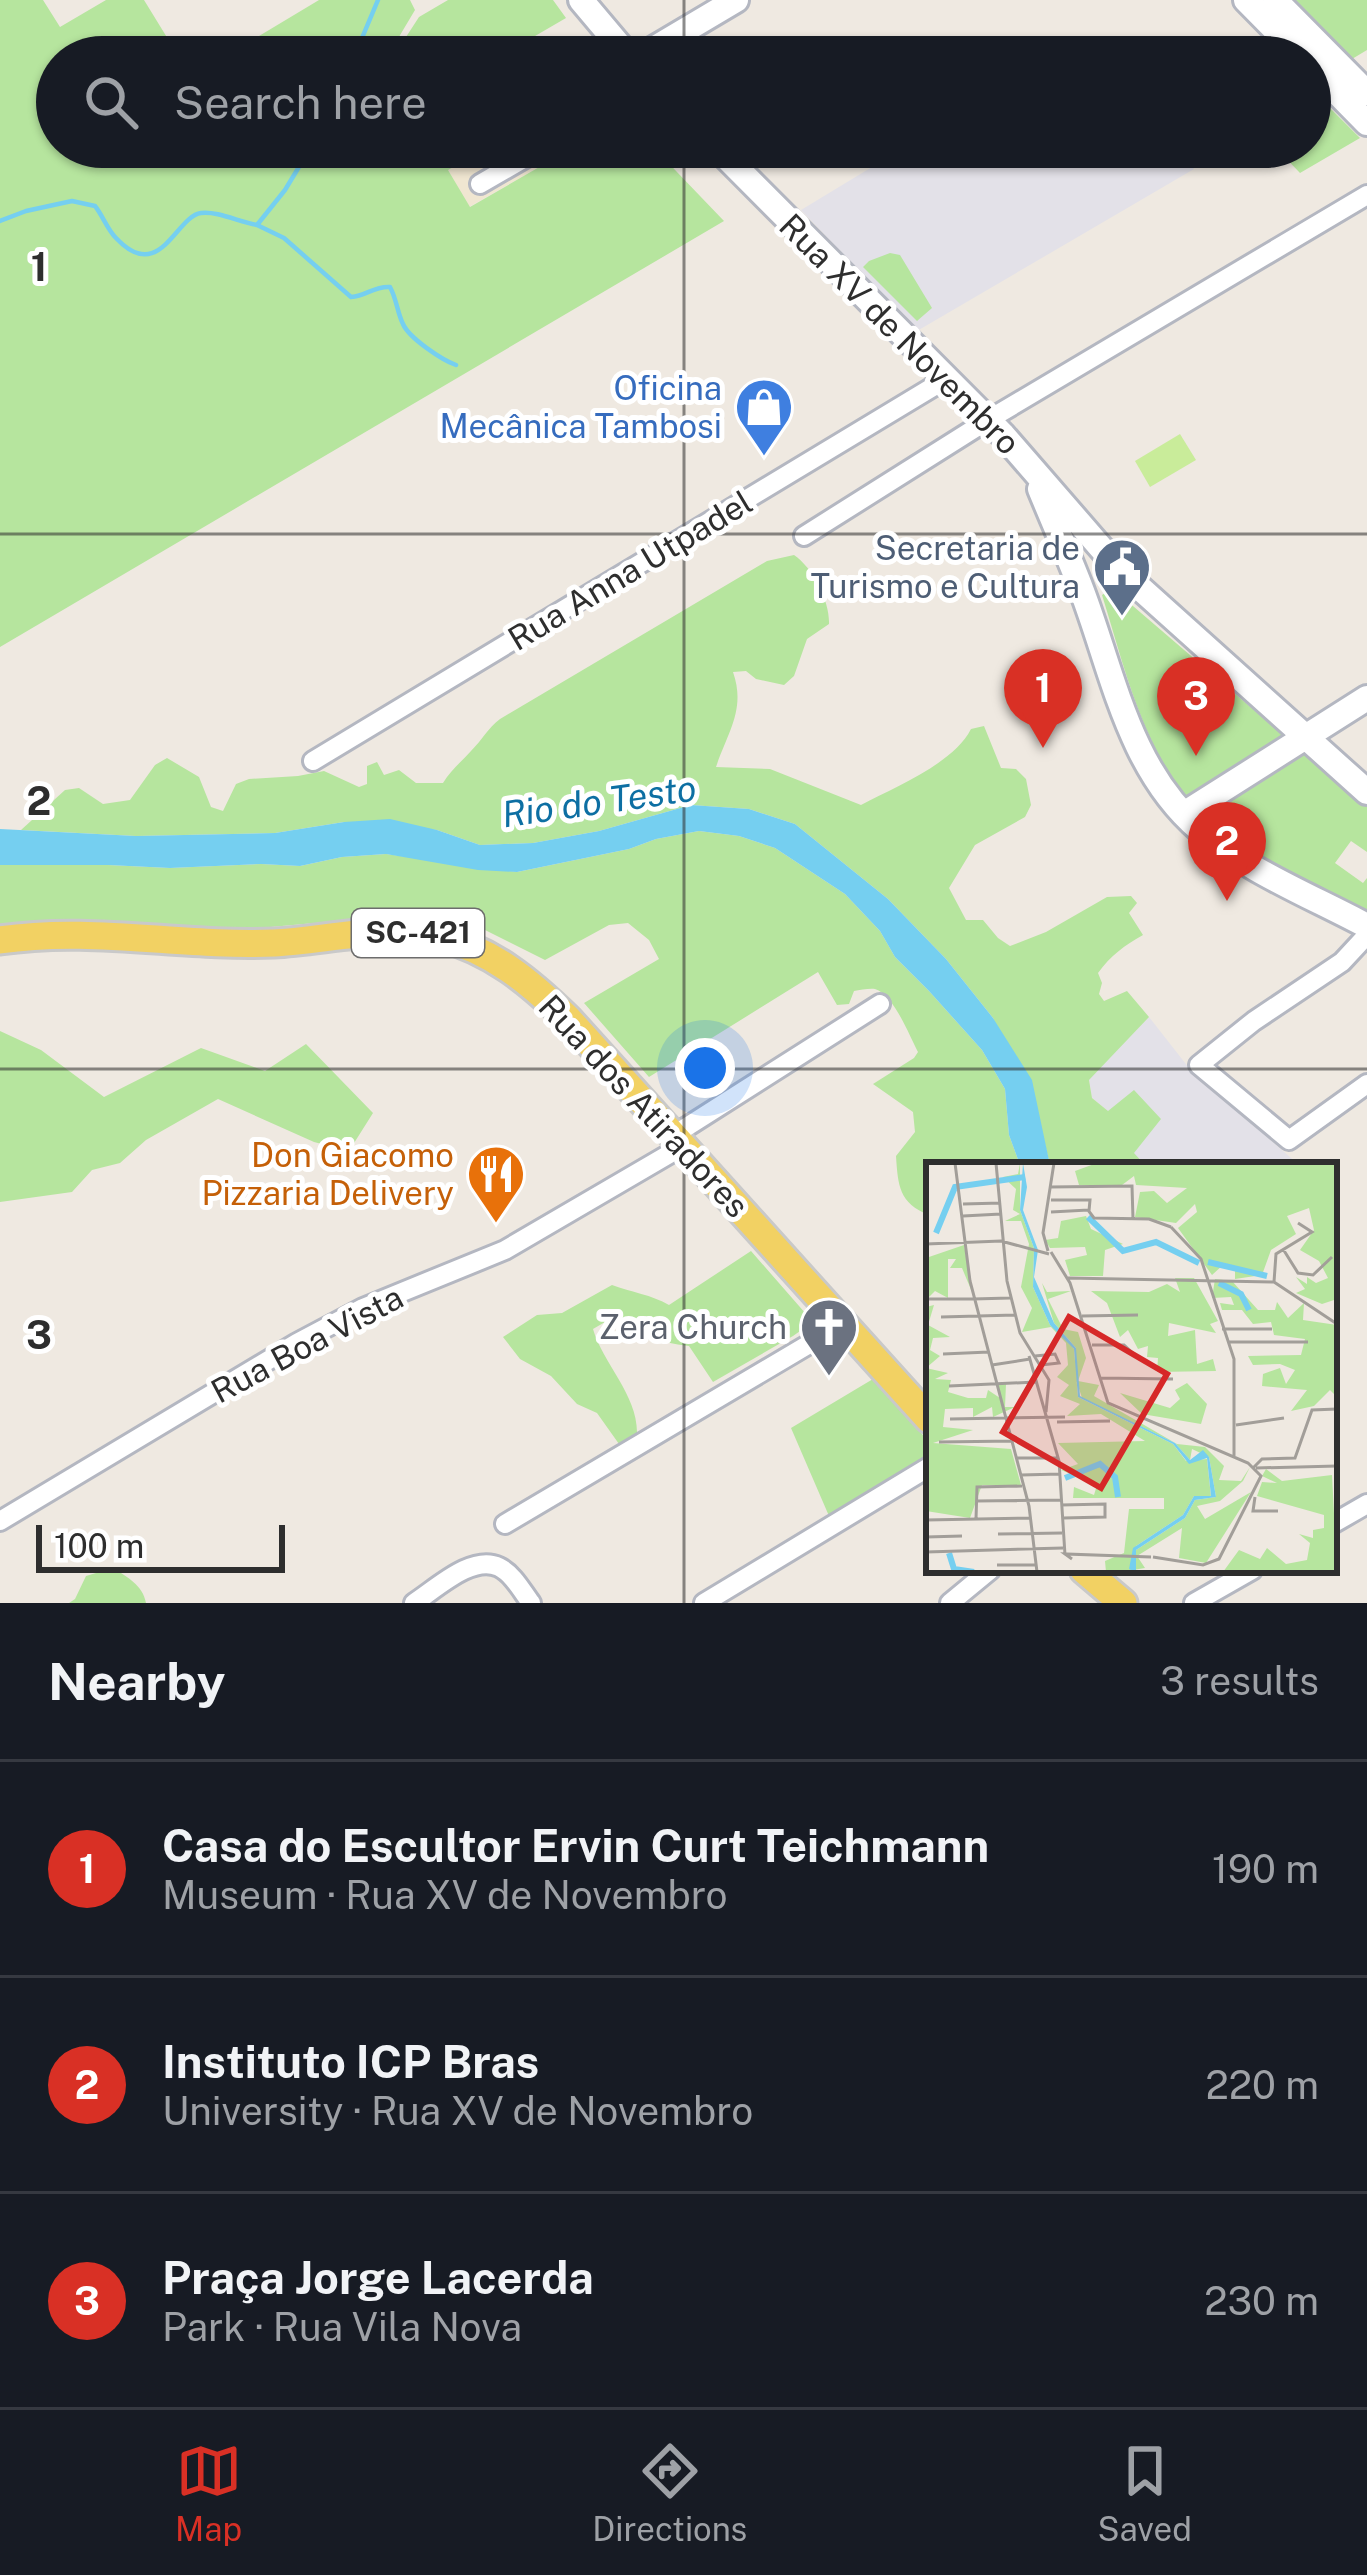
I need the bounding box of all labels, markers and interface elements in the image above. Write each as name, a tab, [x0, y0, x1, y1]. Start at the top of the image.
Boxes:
search box	[36, 36, 1331, 168]
icon: search	[78, 69, 144, 135]
text: Search here	[174, 76, 427, 129]
street label: Rua XV de Novembro	[772, 206, 1028, 462]
text: 1	[31, 244, 47, 290]
place label: Oficina Mecânica Tambosi	[440, 369, 722, 445]
shop icon: Oficina Mecânica Tambosi	[733, 376, 795, 458]
street label: Rua Anna Utpadel	[501, 482, 759, 658]
place label: Secretaria de Turismo e Cultura	[811, 529, 1080, 605]
public building icon: Secretaria de Turismo e Cultura	[1091, 536, 1153, 618]
pin: 1	[1004, 649, 1082, 748]
pin: 3	[1157, 657, 1235, 756]
water label: Rio do Testo	[499, 767, 699, 835]
text: 2	[27, 778, 51, 824]
pin: 2	[1188, 802, 1266, 901]
road number: SC-421	[352, 909, 484, 957]
street label: Rua dos Atiradores	[531, 987, 757, 1225]
your location	[675, 1038, 735, 1098]
place label: Don Giacomo Pizzaria Delivery	[201, 1136, 454, 1212]
restaurant icon: Don Giacomo Pizzaria Delivery	[465, 1143, 527, 1225]
inset map	[926, 1162, 1337, 1573]
street label: Rua Boa Vista	[205, 1278, 409, 1410]
church icon: Zera Church	[798, 1296, 860, 1378]
place label: Zera Church	[599, 1308, 787, 1346]
text: 3	[26, 1312, 52, 1358]
scale bar	[36, 1519, 285, 1572]
text: 100 m	[54, 1527, 144, 1565]
text: Nearby	[48, 1652, 225, 1711]
text: 3 results	[1160, 1658, 1319, 1704]
text: Casa do Escultor Ervin Curt Teichmann	[162, 1819, 989, 1872]
text: 1	[79, 1846, 95, 1892]
text: 190 m	[1212, 1846, 1319, 1892]
text: Museum · Rua XV de Novembro	[162, 1872, 728, 1918]
text: Instituto ICP Bras	[162, 2035, 539, 2088]
text: 2	[75, 2062, 99, 2108]
text: 220 m	[1205, 2062, 1319, 2108]
text: University · Rua XV de Novembro	[162, 2088, 753, 2134]
text: Praça Jorge Lacerda	[162, 2251, 594, 2304]
text: 3	[74, 2278, 100, 2324]
text: 230 m	[1204, 2278, 1319, 2324]
text: Park · Rua Vila Nova	[162, 2304, 522, 2350]
tab: Map	[175, 2438, 242, 2548]
tab: Directions	[592, 2438, 747, 2548]
tab: Saved	[1098, 2438, 1192, 2548]

